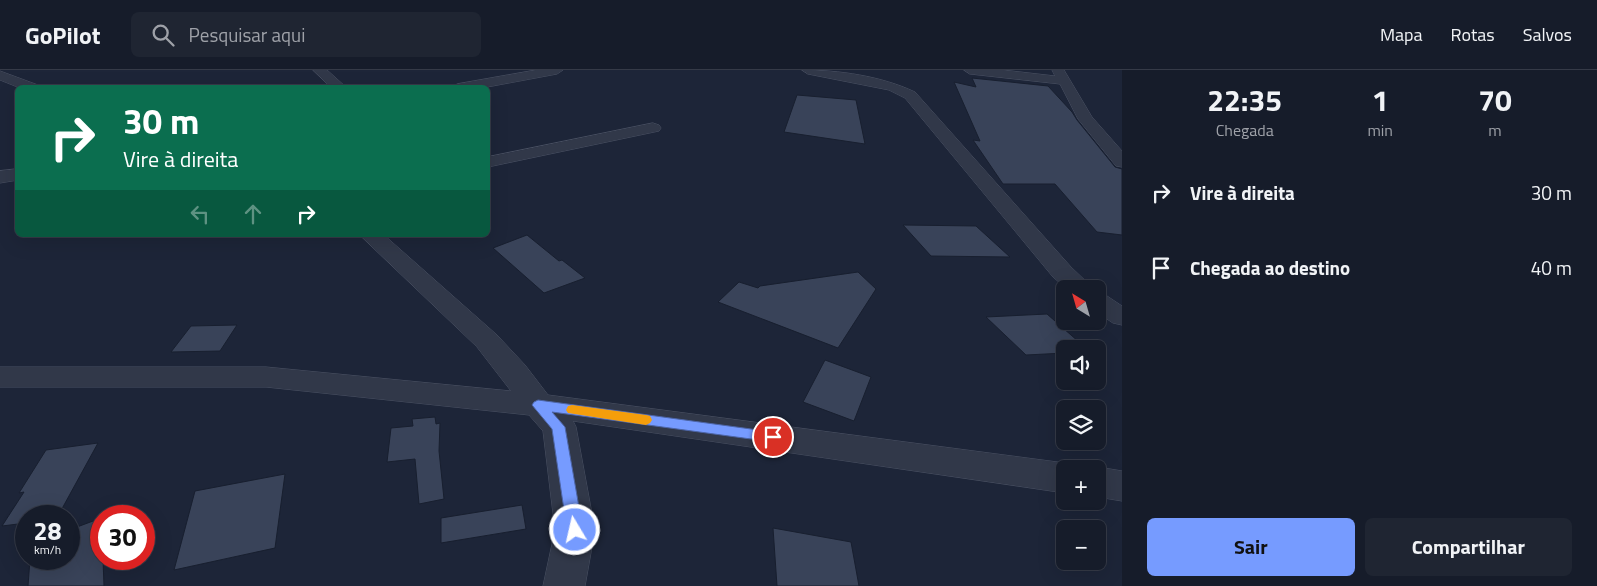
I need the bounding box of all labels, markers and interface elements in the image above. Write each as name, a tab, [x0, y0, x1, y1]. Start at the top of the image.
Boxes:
search box	[131, 12, 481, 57]
text: GoPilot	[25, 17, 101, 53]
text: Pesquisar aqui	[189, 20, 305, 49]
icon: search	[149, 21, 177, 49]
text: Mapa	[1380, 21, 1423, 48]
text: Rotas	[1451, 21, 1495, 48]
text: Salvos	[1523, 21, 1572, 48]
text: 22:35	[1207, 77, 1282, 123]
text: 1	[1372, 77, 1389, 123]
text: 70	[1478, 77, 1512, 123]
text: 30 m	[123, 94, 199, 148]
icon: right	[40, 105, 105, 170]
text: Chegada	[1216, 118, 1274, 142]
text: min	[1367, 118, 1393, 142]
text: m	[1488, 118, 1502, 142]
text: Vire à direita	[123, 142, 238, 176]
text: Vire à direita	[1190, 178, 1295, 207]
text: 30 m	[1531, 178, 1572, 207]
icon: right	[1147, 179, 1175, 207]
icon: left	[186, 200, 214, 228]
icon: ahead	[239, 200, 267, 228]
icon: right	[292, 200, 320, 228]
text: Chegada ao destino	[1190, 253, 1350, 282]
text: 40 m	[1531, 253, 1572, 282]
icon: arrive	[1147, 254, 1175, 282]
north arrow	[1056, 280, 1106, 330]
map controls	[1056, 280, 1106, 570]
button: sound	[1056, 340, 1106, 390]
button: layers	[1056, 400, 1106, 450]
pin	[752, 416, 794, 458]
icon: arrive	[759, 423, 787, 451]
button: +	[1056, 460, 1106, 510]
position arrow	[548, 503, 600, 555]
speed limit sign: 30	[90, 505, 155, 570]
text: 28	[33, 512, 62, 550]
button: Sair	[1147, 518, 1355, 576]
button: Compartilhar	[1365, 518, 1572, 576]
button: −	[1056, 520, 1106, 570]
text: km/h	[34, 540, 61, 559]

